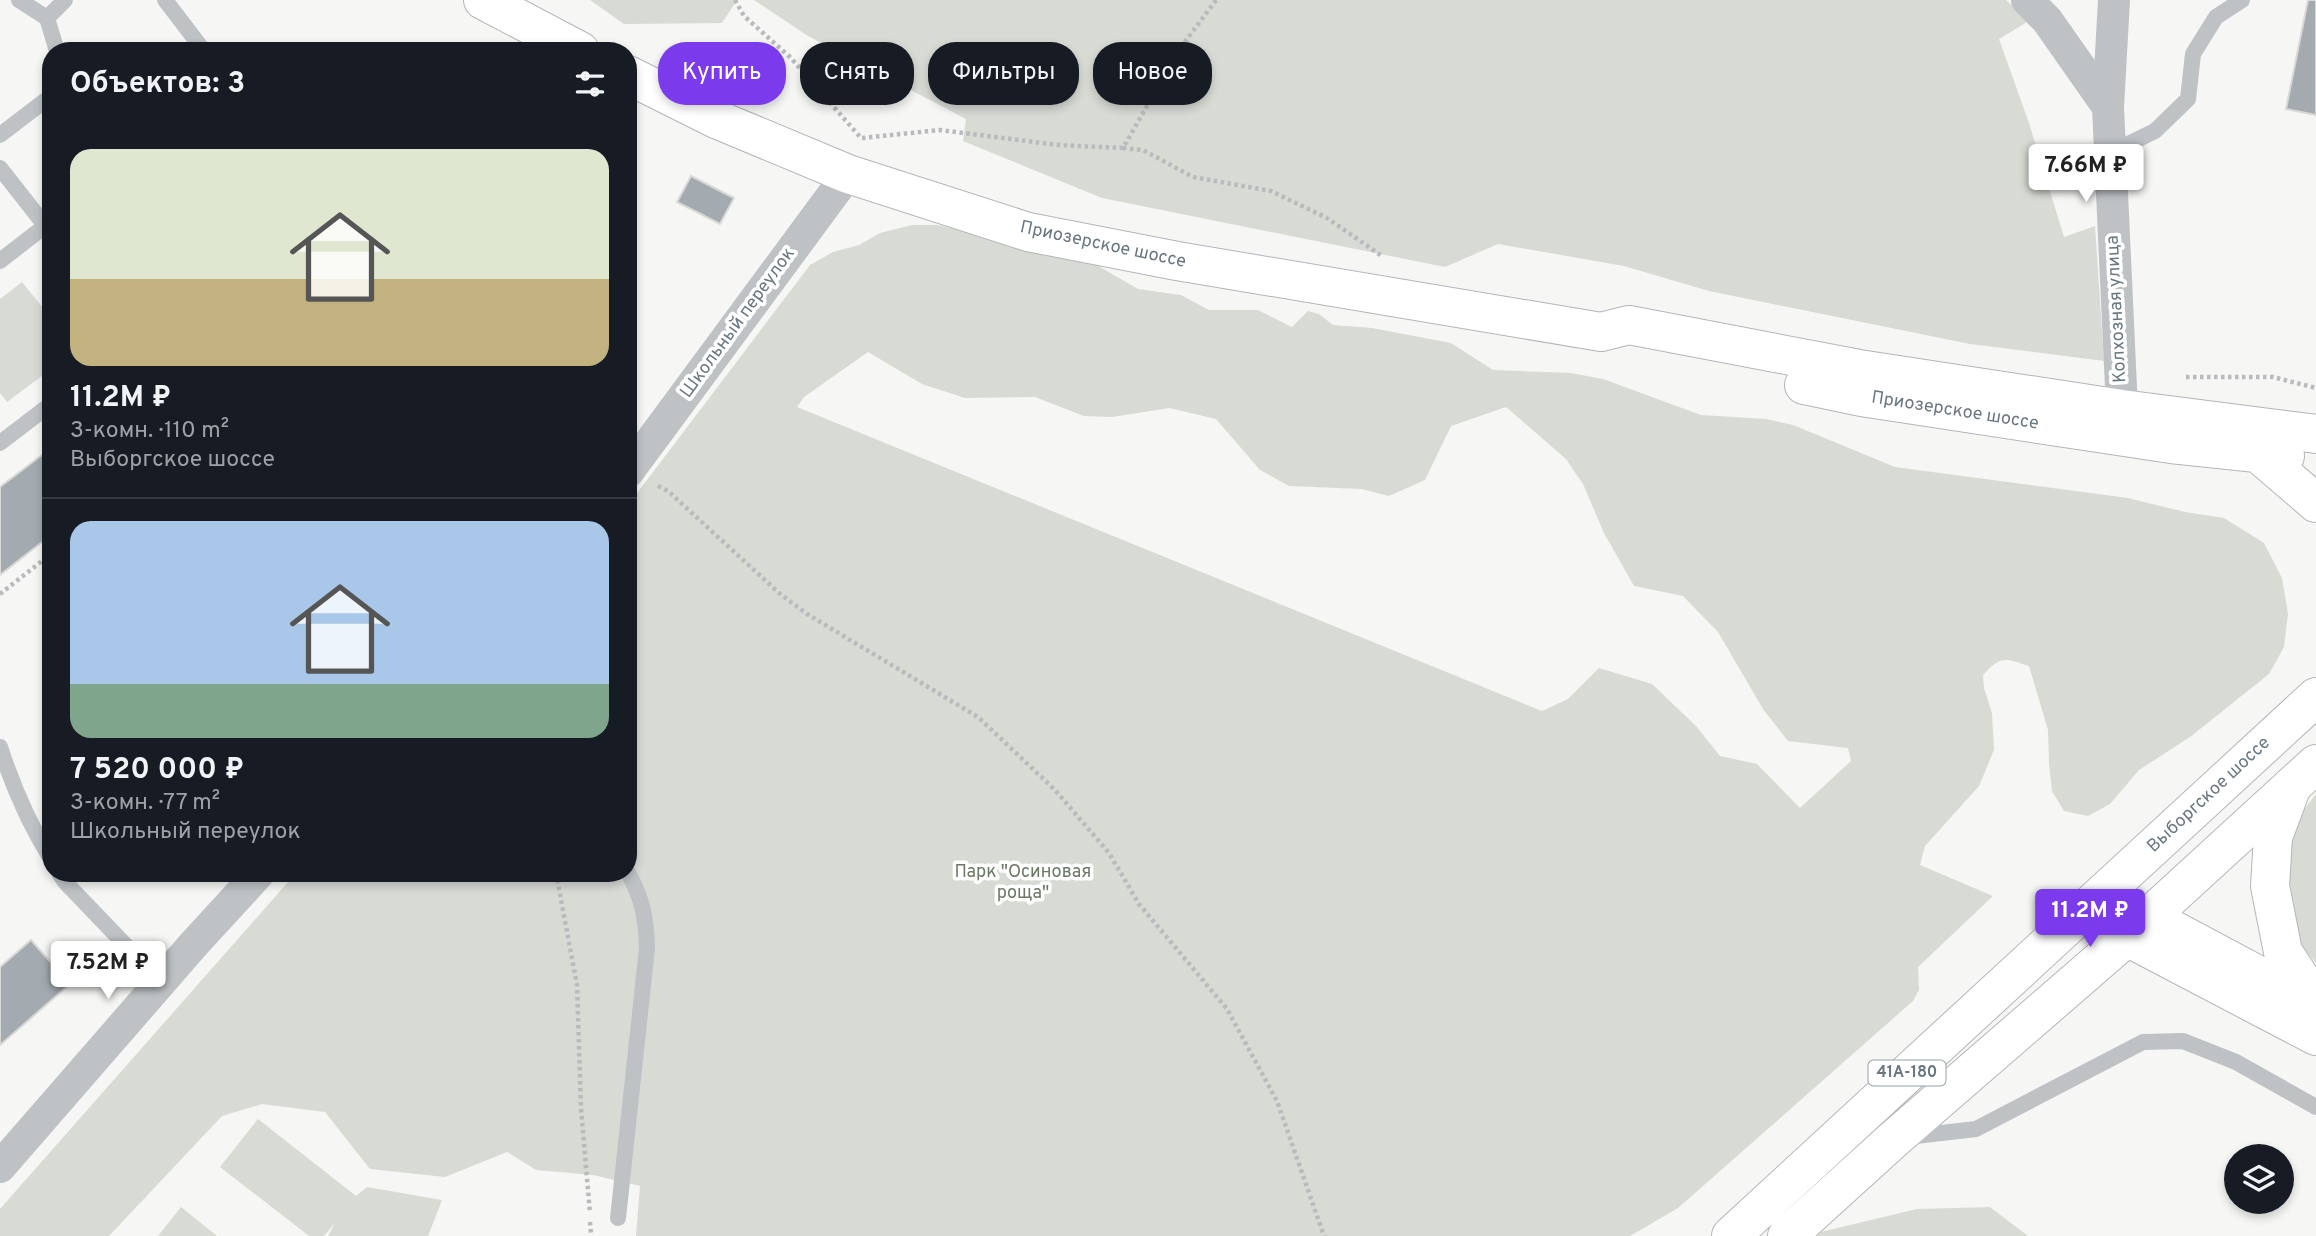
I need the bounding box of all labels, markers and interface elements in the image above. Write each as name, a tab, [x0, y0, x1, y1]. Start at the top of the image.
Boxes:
chip: Купить	[658, 42, 786, 105]
chip: Снять	[800, 42, 914, 105]
chip: Фильтры	[928, 42, 1079, 105]
chip: Новое	[1093, 42, 1212, 105]
icon: filters	[571, 65, 609, 103]
text: Объектов: 3	[70, 66, 245, 103]
pin: 7.66M ₽	[2021, 144, 2151, 204]
text: 7.66M ₽	[2045, 152, 2127, 181]
icon: home	[277, 194, 403, 320]
street label: Приозерское шоссе	[1018, 216, 1188, 274]
street label: Колхозная улица	[2102, 235, 2132, 383]
street label: Школьный переулок	[676, 243, 800, 403]
text: 11.2M ₽	[70, 380, 171, 417]
street label: Приозерское шоссе	[1870, 386, 2040, 436]
text: 3-комн. · 110 m²	[70, 417, 229, 446]
text: Выборгское шоссе	[70, 446, 275, 475]
icon: home	[277, 566, 403, 692]
street label: Выборгское шоссе	[2143, 732, 2275, 858]
text: 7 520 000 ₽	[70, 752, 244, 789]
text: 3-комн. · 77 m²	[70, 789, 220, 818]
text: Школьный переулок	[70, 818, 301, 847]
park label: Парк "Осиновая роща"	[955, 861, 1091, 905]
pin: 11.2M ₽	[2025, 890, 2155, 949]
text: 11.2M ₽	[2051, 897, 2129, 926]
pin: 7.52M ₽	[43, 942, 173, 1001]
text: 7.52M ₽	[67, 949, 149, 978]
road number: 41А-180	[1868, 1060, 1946, 1086]
map controls	[2224, 1144, 2294, 1214]
button: layers	[2224, 1144, 2294, 1214]

